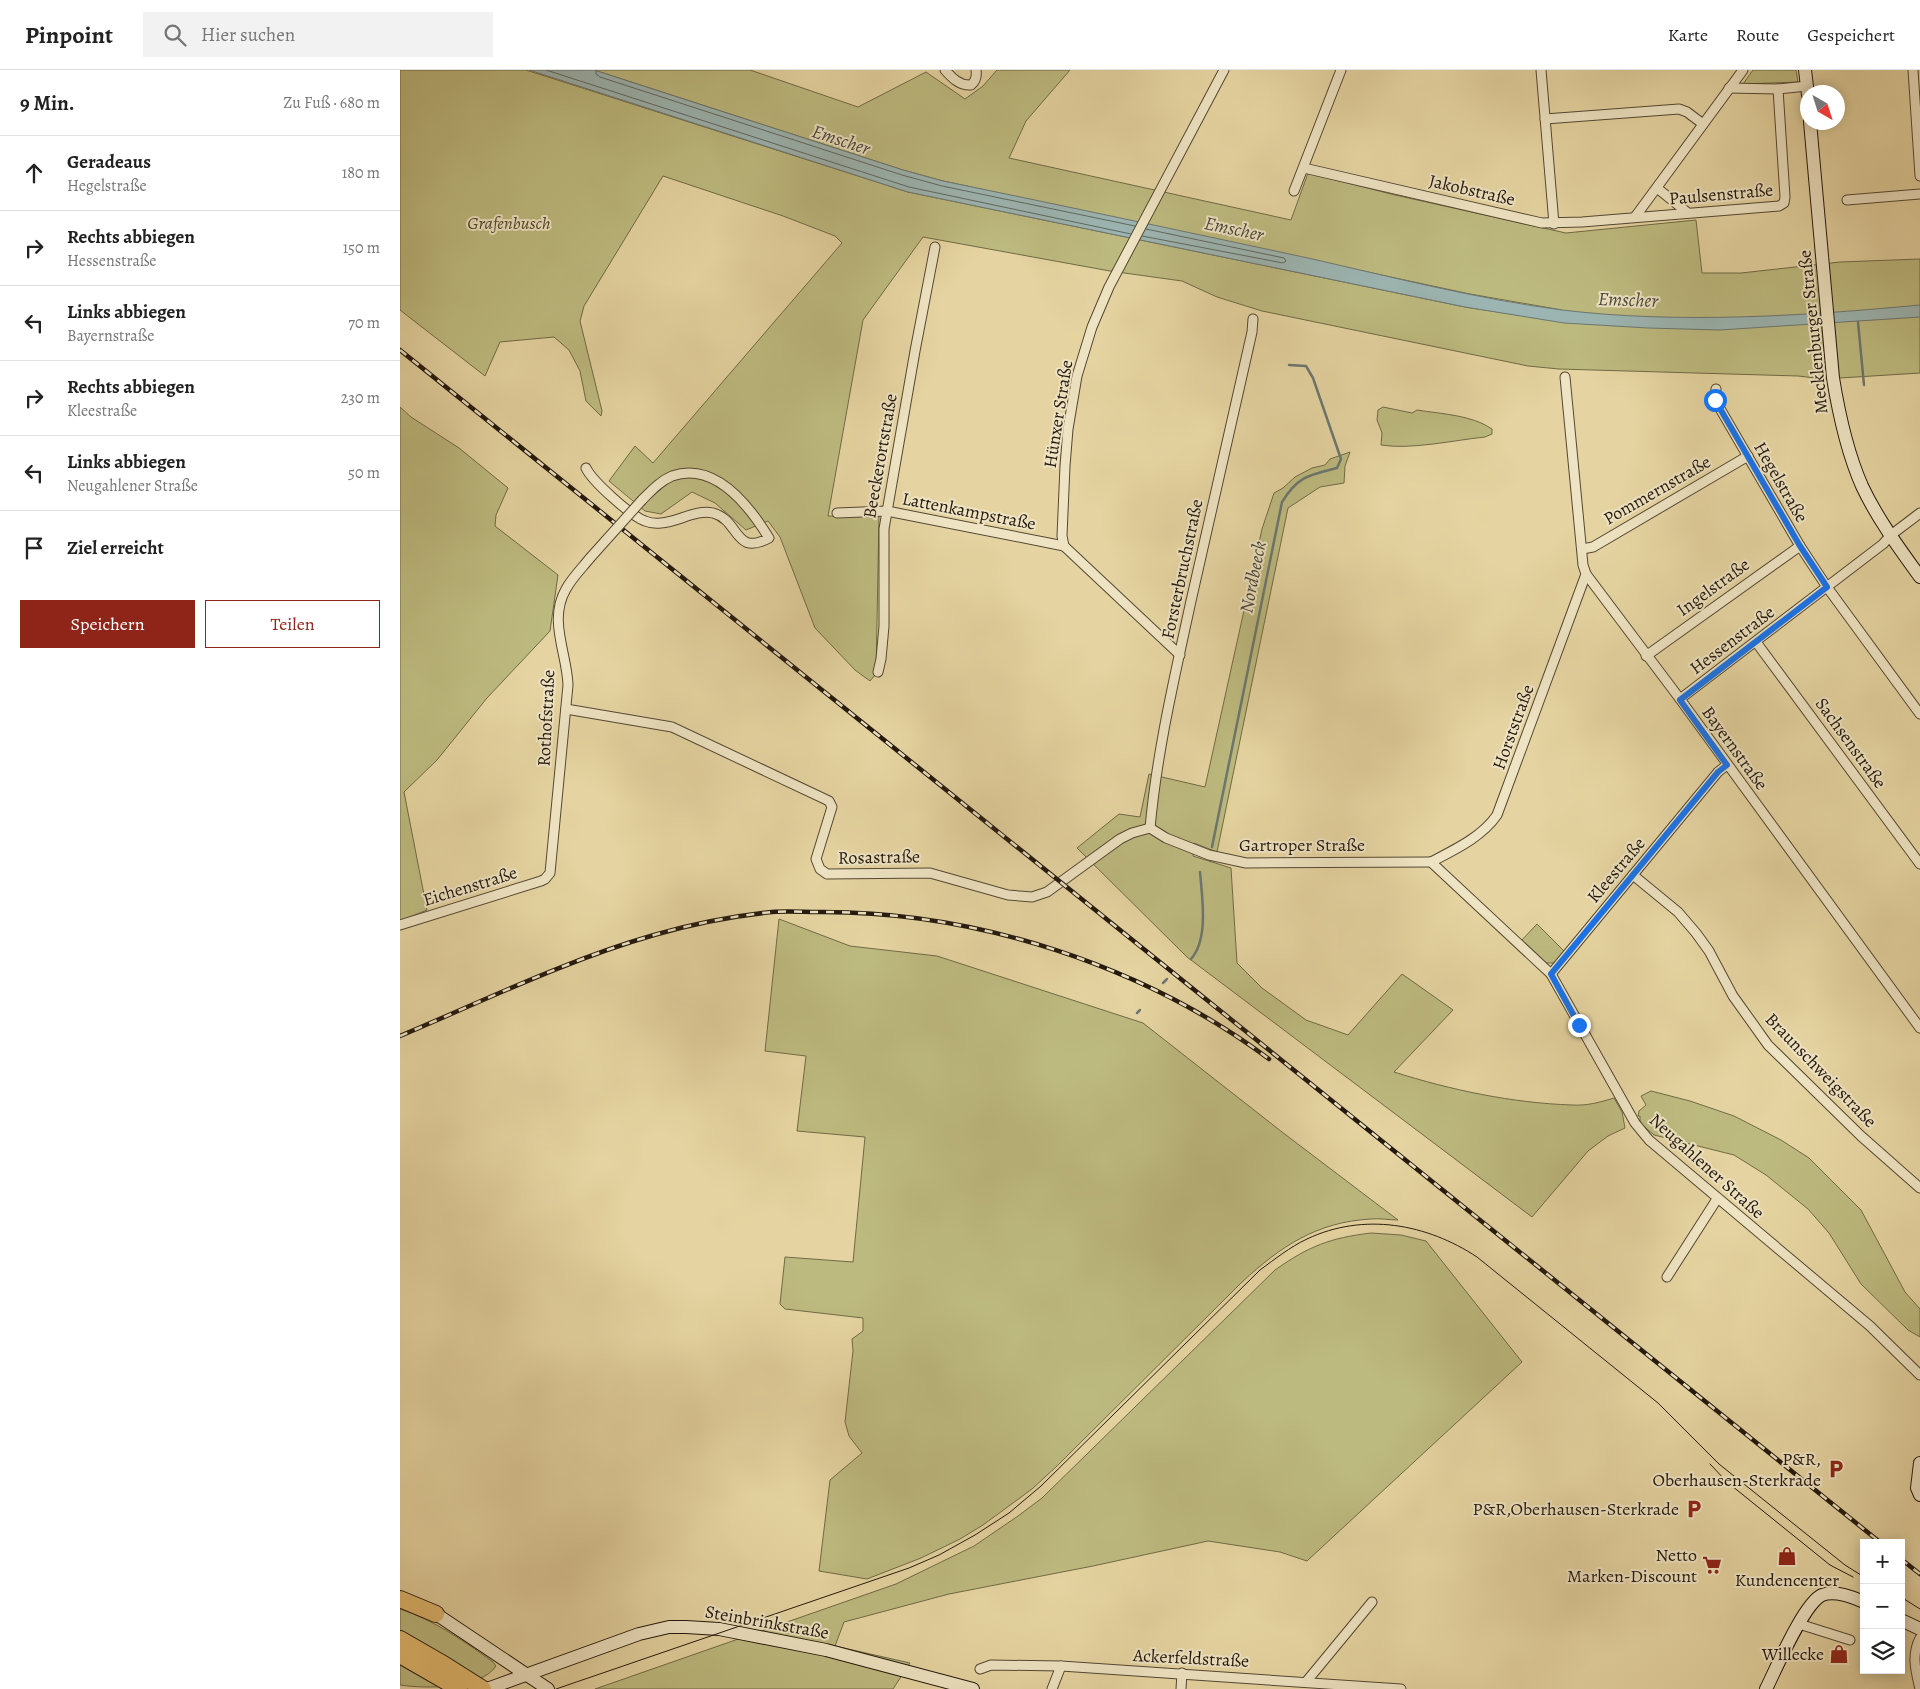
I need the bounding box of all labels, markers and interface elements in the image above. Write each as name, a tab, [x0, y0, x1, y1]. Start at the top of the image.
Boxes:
search box	[143, 12, 493, 57]
text: Pinpoint	[25, 19, 113, 51]
icon: search	[161, 21, 189, 49]
text: Hier suchen	[201, 22, 295, 48]
text: Karte	[1668, 23, 1708, 47]
text: Route	[1736, 23, 1779, 47]
text: Gespeichert	[1807, 23, 1895, 47]
north arrow	[1800, 85, 1845, 130]
text: 9 Min.	[20, 89, 75, 117]
text: Zu Fuß · 680 m	[283, 92, 380, 114]
water label: Emscher	[809, 118, 875, 162]
text: Geradeaus	[67, 149, 151, 175]
icon: ahead	[20, 159, 48, 187]
text: 180 m	[342, 162, 380, 184]
street label: Jakobstraße	[1427, 168, 1517, 212]
text: Hegelstraße	[67, 175, 147, 197]
street label: Paulsenstraße	[1668, 178, 1774, 210]
water label: Emscher	[1202, 210, 1267, 248]
park label: Grafenbusch	[467, 211, 551, 235]
text: Rechts abbiegen	[67, 224, 195, 250]
icon: right	[20, 234, 48, 262]
text: 150 m	[343, 237, 380, 259]
street label: Mecklenburger Straße	[1792, 249, 1834, 415]
text: Hessenstraße	[67, 250, 156, 272]
water label: Emscher	[1598, 286, 1660, 314]
text: Links abbiegen	[67, 299, 186, 325]
icon: left	[20, 309, 48, 337]
text: 70 m	[348, 312, 380, 334]
text: Bayernstraße	[67, 325, 154, 347]
street label: Hünxer Straße	[1038, 358, 1078, 470]
text: Rechts abbiegen	[67, 374, 195, 400]
icon: right	[20, 384, 48, 412]
text: 230 m	[341, 387, 380, 409]
route start	[1704, 389, 1727, 412]
street label: Beeckerortstraße	[857, 392, 903, 520]
text: Kleestraße	[67, 400, 137, 422]
street label: Hegelstraße	[1748, 437, 1814, 527]
text: Links abbiegen	[67, 449, 186, 475]
street label: Pommernstraße	[1599, 450, 1715, 530]
icon: left	[20, 459, 48, 487]
text: 50 m	[348, 462, 380, 484]
text: Neugahlener Straße	[67, 475, 198, 497]
street label: Lattenkampstraße	[900, 486, 1038, 536]
street label: Forsterbruchstraße	[1155, 497, 1209, 641]
icon: arrive	[20, 534, 48, 562]
text: Ziel erreicht	[67, 535, 164, 561]
water label: Nordbeeck	[1233, 539, 1273, 615]
street label: Ingelstraße	[1672, 552, 1754, 622]
button: Speichern	[20, 600, 195, 648]
button: Teilen	[205, 600, 380, 648]
street label: Hessenstraße	[1685, 600, 1779, 680]
street label: Rothofstraße	[531, 669, 561, 767]
street label: Horststraße	[1486, 681, 1540, 773]
street label: Sachsenstraße	[1810, 693, 1892, 793]
street label: Bayernstraße	[1696, 701, 1774, 795]
street label: Kleestraße	[1581, 832, 1651, 908]
street label: Gartroper Straße	[1239, 833, 1365, 857]
street label: Rosastraße	[838, 844, 920, 870]
street label: Eichenstraße	[420, 860, 520, 912]
street label: Braunschweigstraße	[1760, 1007, 1882, 1133]
route end	[1568, 1014, 1591, 1037]
street label: Neugahlener Straße	[1644, 1108, 1770, 1224]
place label: P&R, Oberhausen-Sterkrade	[1652, 1447, 1821, 1492]
parking icon: P&R, Oberhausen-Sterkrade	[1825, 1458, 1847, 1480]
place label: P&R,Oberhausen-Sterkrade	[1473, 1497, 1679, 1521]
parking icon: P&R,Oberhausen-Sterkrade	[1683, 1498, 1705, 1520]
map controls	[1860, 1539, 1905, 1674]
button: +	[1860, 1539, 1905, 1584]
place label: Netto Marken-Discount	[1567, 1543, 1697, 1588]
shop icon: Kundencenter	[1776, 1545, 1798, 1567]
supermarket icon: Netto Marken-Discount	[1701, 1554, 1723, 1576]
place label: Kundencenter	[1735, 1568, 1839, 1592]
button: −	[1860, 1584, 1905, 1629]
street label: Steinbrinkstraße	[703, 1599, 831, 1645]
button: layers	[1860, 1629, 1905, 1674]
place label: Willecke	[1761, 1642, 1824, 1666]
street label: Ackerfeldstraße	[1131, 1643, 1250, 1673]
shop icon: Willecke	[1828, 1643, 1850, 1665]

